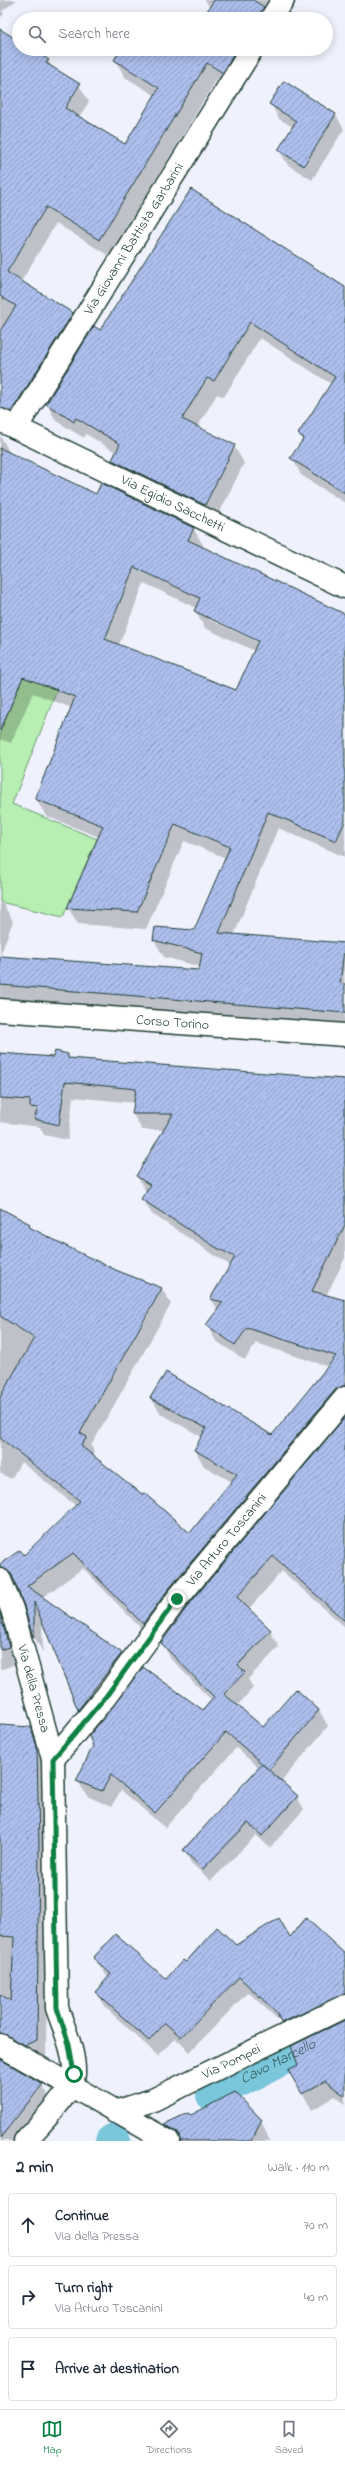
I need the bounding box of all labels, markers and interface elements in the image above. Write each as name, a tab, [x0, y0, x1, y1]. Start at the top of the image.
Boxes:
search box	[12, 12, 333, 56]
icon: search	[26, 23, 48, 45]
text: Search here	[58, 23, 130, 45]
street label: Via Giovanni Battista Garbarini	[78, 158, 189, 320]
street label: Via Egidio Sacchetti	[116, 469, 228, 538]
street label: Corso Torino	[135, 1009, 210, 1036]
street label: Via Arturo Toscanini	[181, 1488, 272, 1592]
route end	[168, 1590, 186, 1608]
street label: Via della Pressa	[11, 1641, 56, 1735]
water label: Cavo Marcello	[237, 2033, 321, 2090]
street label: Via Pompei	[198, 2038, 264, 2085]
route start	[65, 2065, 83, 2083]
text: 2 min	[16, 2155, 53, 2180]
text: Walk · 110 m	[268, 2158, 329, 2177]
text: Continue	[55, 2205, 109, 2227]
icon: ahead	[17, 2214, 39, 2236]
text: 70 m	[304, 2216, 328, 2235]
text: Via della Pressa	[55, 2227, 139, 2246]
text: Turn right	[55, 2277, 113, 2299]
icon: right	[17, 2286, 39, 2308]
text: 40 m	[304, 2288, 328, 2307]
text: Via Arturo Toscanini	[55, 2299, 163, 2318]
icon: arrive	[17, 2358, 39, 2380]
text: Arrive at destination	[55, 2358, 179, 2380]
tab: Map	[41, 2418, 63, 2458]
tab: Directions	[146, 2418, 192, 2458]
tab: Saved	[275, 2418, 304, 2458]

